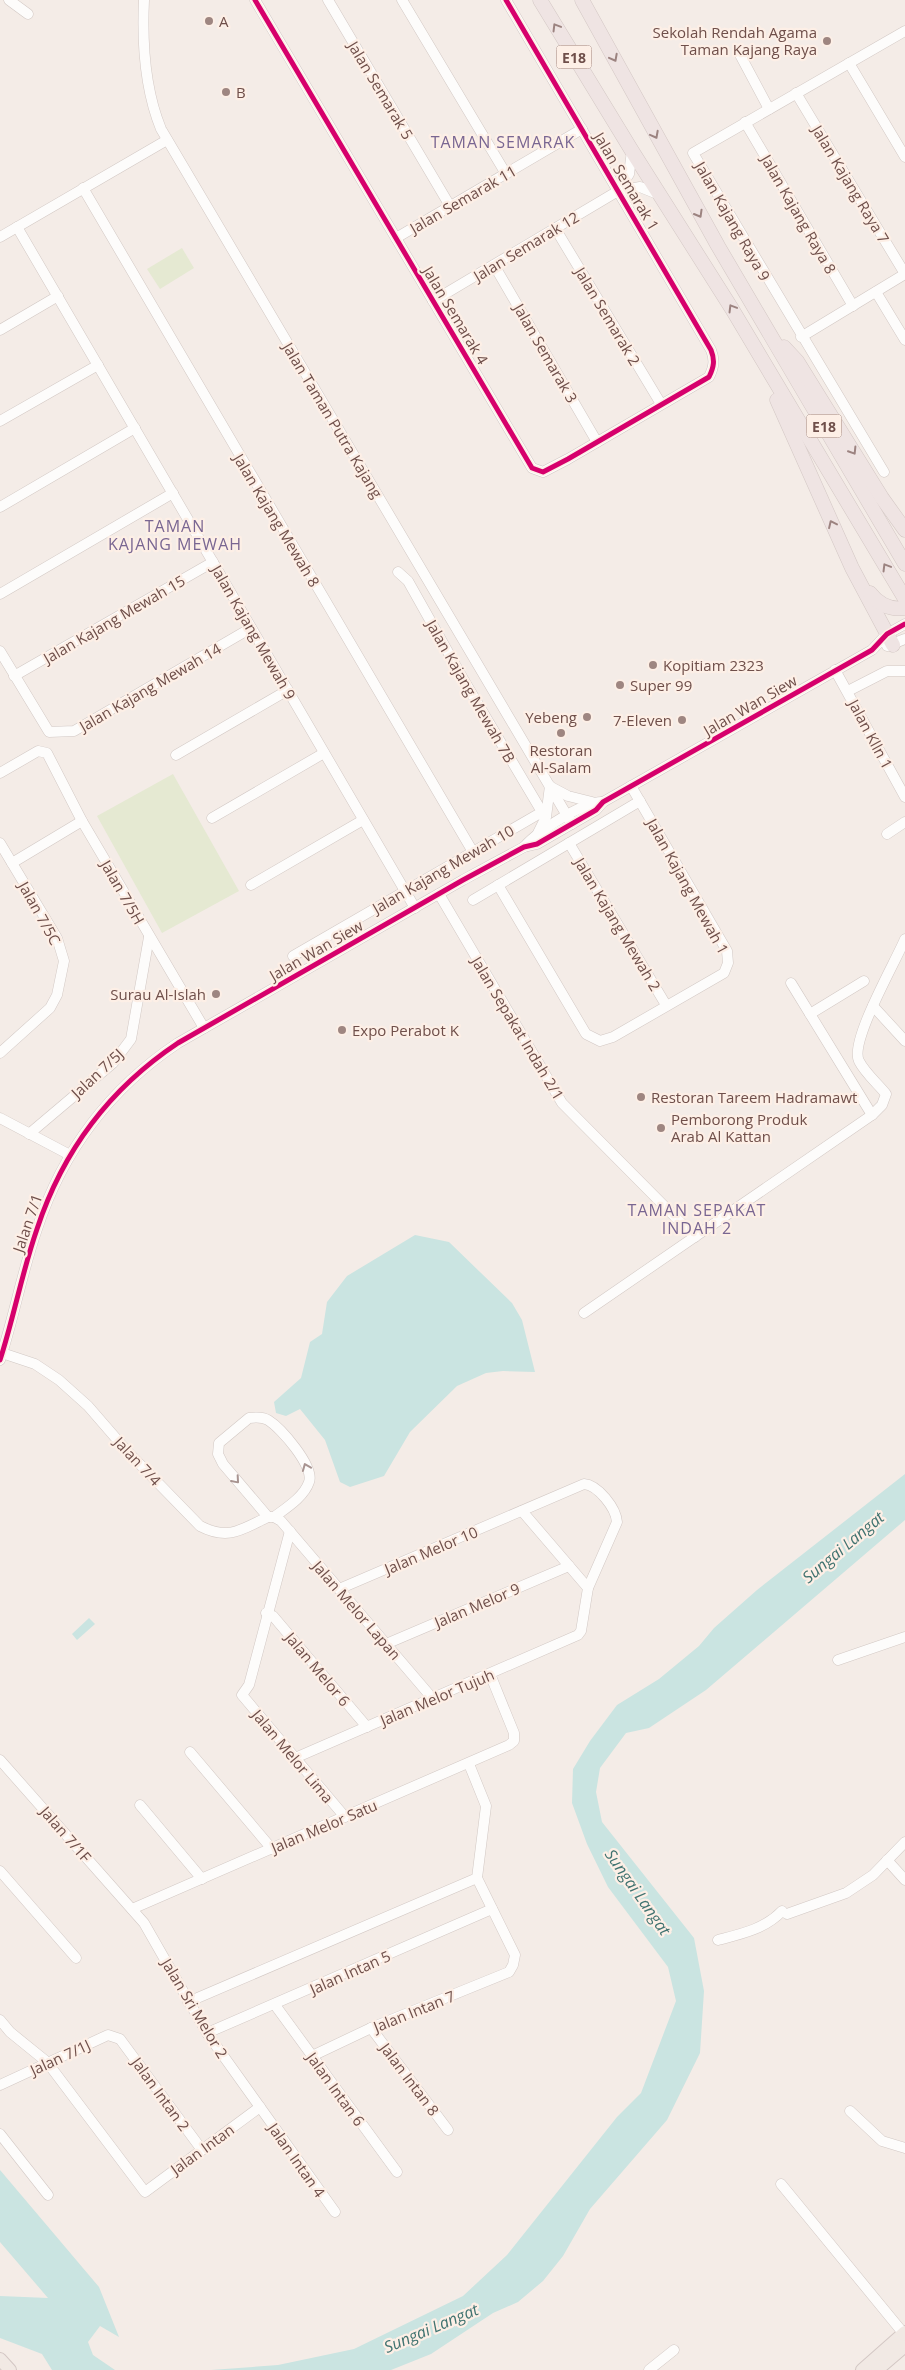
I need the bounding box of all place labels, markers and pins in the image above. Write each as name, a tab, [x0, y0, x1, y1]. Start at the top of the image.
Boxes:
place label: A	[219, 11, 229, 31]
marker: A	[203, 15, 215, 27]
place label: Sekolah Rendah Agama Taman Kajang Raya	[653, 22, 817, 59]
marker: Sekolah Rendah Agama Taman Kajang Raya	[821, 35, 833, 47]
place label: B	[236, 82, 246, 102]
marker: B	[220, 86, 232, 98]
place label: Kopitiam 2323	[663, 655, 764, 675]
marker: Kopitiam 2323	[647, 659, 659, 671]
place label: Super 99	[630, 675, 692, 695]
marker: Super 99	[614, 679, 626, 691]
place label: Yebeng	[525, 707, 577, 727]
place label: 7-Eleven	[613, 710, 672, 730]
marker: Yebeng	[581, 711, 593, 723]
marker: 7-Eleven	[676, 714, 688, 726]
marker: Restoran Al-Salam	[555, 727, 567, 739]
place label: Restoran Al-Salam	[530, 740, 592, 777]
place label: Surau Al-Islah	[110, 984, 206, 1004]
marker: Surau Al-Islah	[210, 988, 222, 1000]
place label: Expo Perabot K	[352, 1020, 460, 1040]
marker: Expo Perabot K	[336, 1024, 348, 1036]
place label: Restoran Tareem Hadramawt	[651, 1087, 857, 1107]
marker: Restoran Tareem Hadramawt	[635, 1091, 647, 1103]
place label: Pemborong Produk Arab Al Kattan	[671, 1109, 807, 1146]
marker: Pemborong Produk Arab Al Kattan	[655, 1122, 667, 1134]

